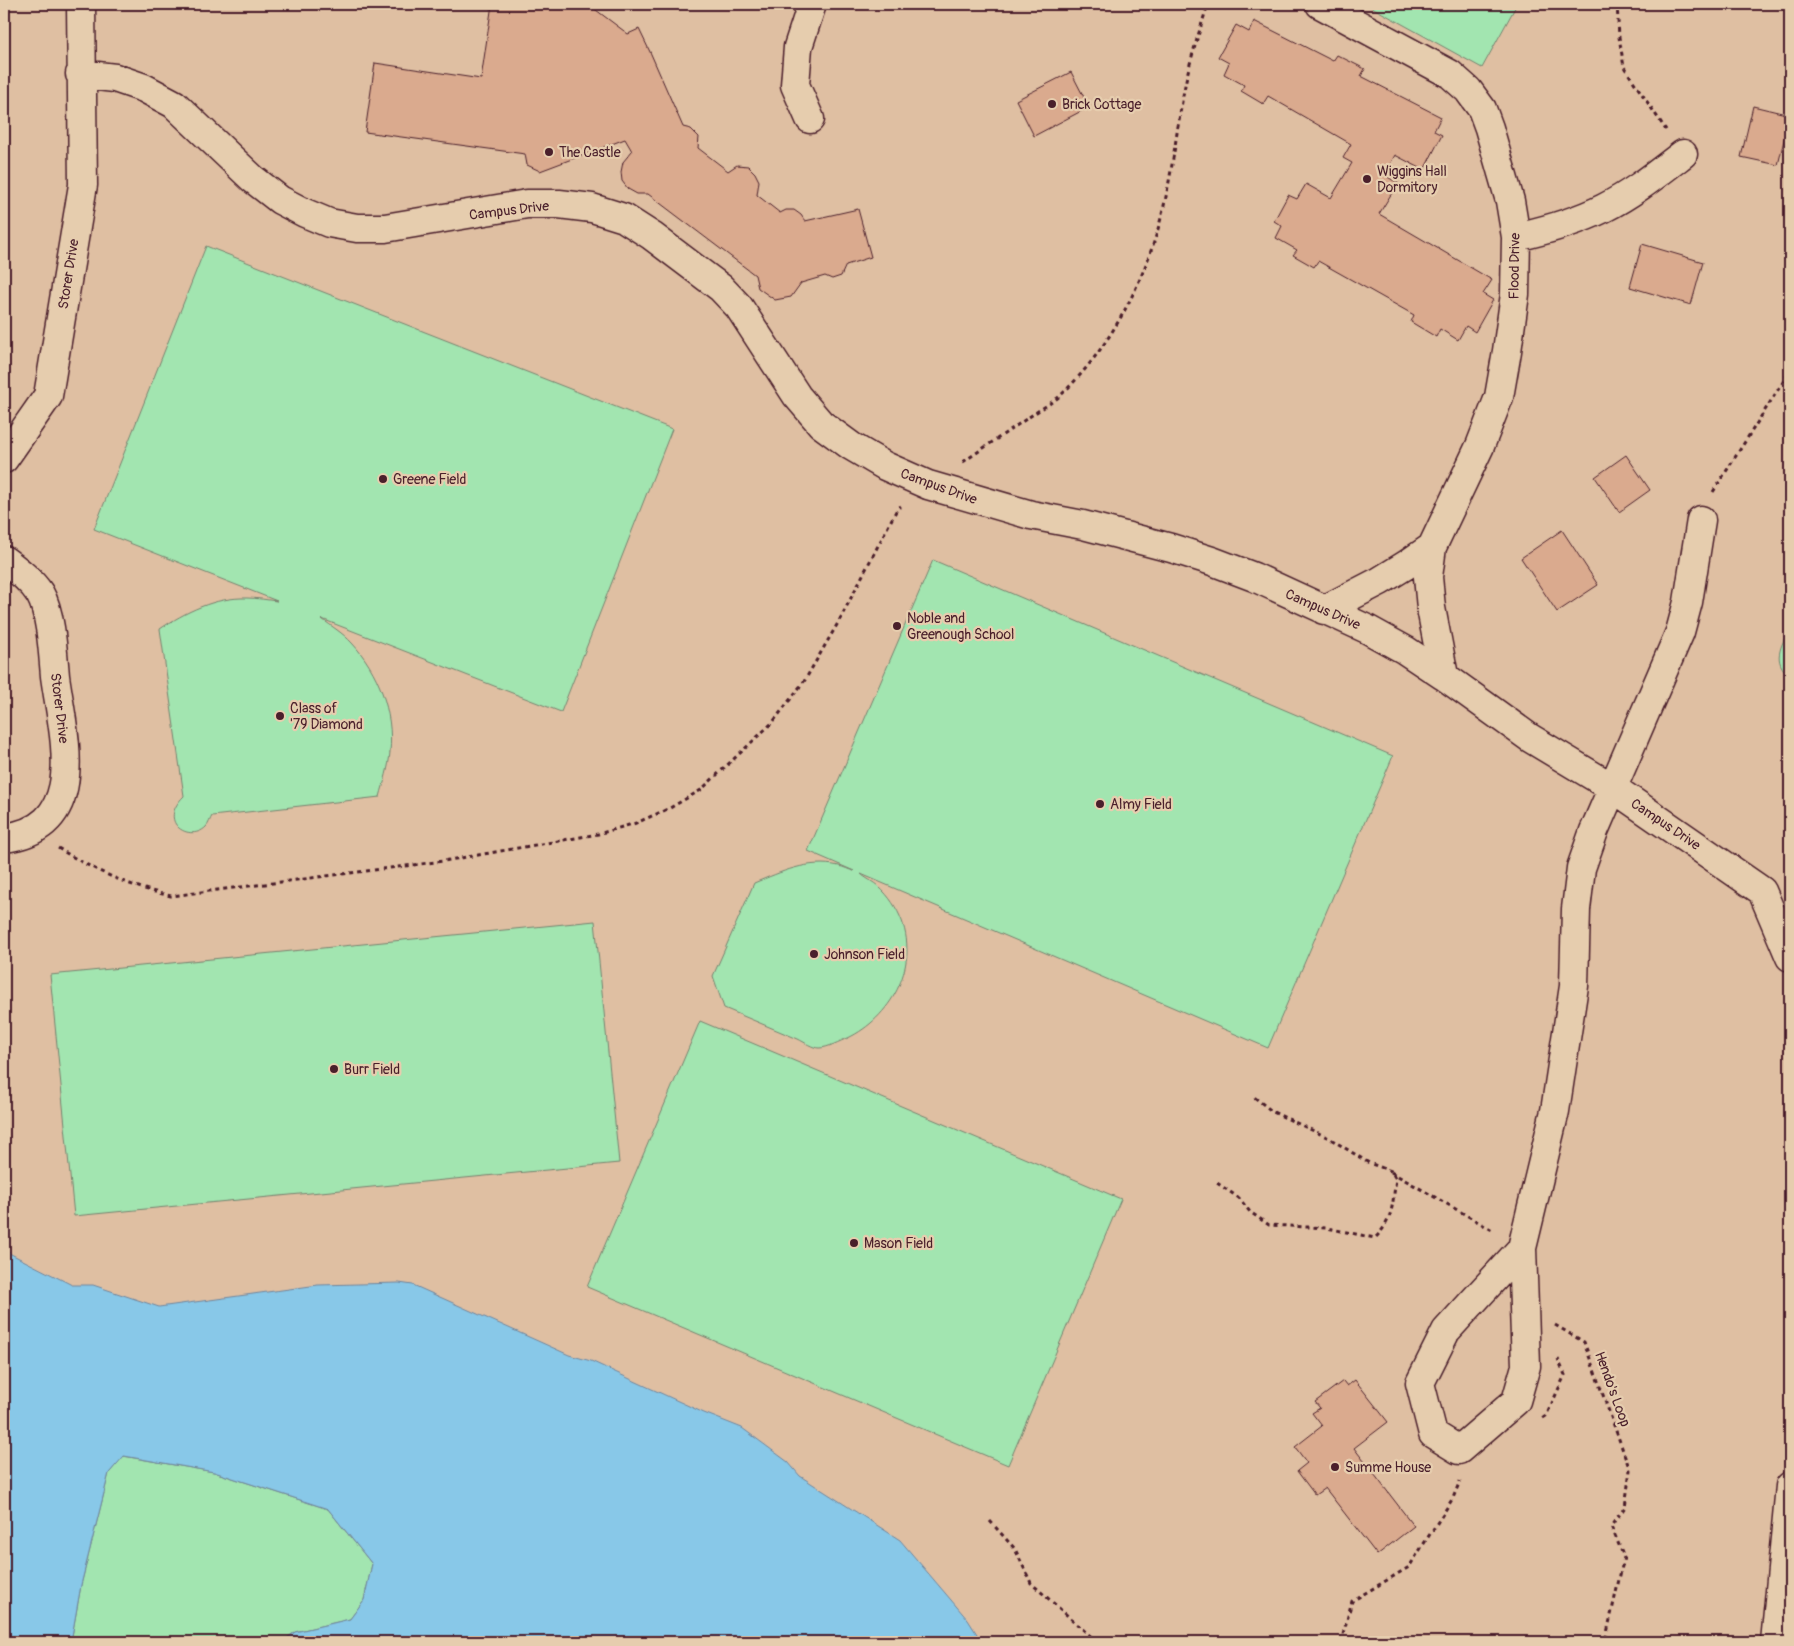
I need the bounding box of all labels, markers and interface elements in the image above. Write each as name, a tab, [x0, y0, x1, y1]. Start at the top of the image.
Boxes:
place label: Brick Cottage	[1062, 96, 1141, 113]
marker: Brick Cottage	[1046, 98, 1058, 110]
place label: The Castle	[559, 144, 621, 161]
marker: The Castle	[543, 146, 555, 158]
place label: Wiggins Hall Dormitory	[1377, 163, 1447, 196]
marker: Wiggins Hall Dormitory	[1361, 173, 1373, 185]
street label: Campus Drive	[468, 197, 550, 224]
street label: Flood Drive	[1505, 232, 1524, 299]
street label: Storer Drive	[55, 238, 82, 310]
street label: Campus Drive	[898, 465, 980, 508]
place label: Greene Field	[393, 471, 467, 488]
marker: Greene Field	[377, 473, 389, 485]
street label: Campus Drive	[1283, 585, 1363, 634]
place label: Noble and Greenough School	[907, 610, 1014, 643]
marker: Noble and Greenough School	[891, 620, 903, 632]
street label: Storer Drive	[47, 672, 72, 744]
place label: Class of '79 Diamond	[290, 700, 363, 733]
marker: Class of '79 Diamond	[274, 710, 286, 722]
street label: Campus Drive	[1628, 795, 1704, 854]
place label: Almy Field	[1110, 796, 1172, 813]
marker: Almy Field	[1094, 798, 1106, 810]
place label: Johnson Field	[824, 946, 905, 963]
marker: Johnson Field	[808, 948, 820, 960]
place label: Burr Field	[344, 1061, 400, 1078]
marker: Burr Field	[328, 1063, 340, 1075]
place label: Mason Field	[864, 1235, 933, 1252]
marker: Mason Field	[848, 1237, 860, 1249]
street label: Hendo's Loop	[1591, 1349, 1634, 1429]
place label: Summe House	[1345, 1459, 1431, 1476]
marker: Summe House	[1329, 1461, 1341, 1473]

